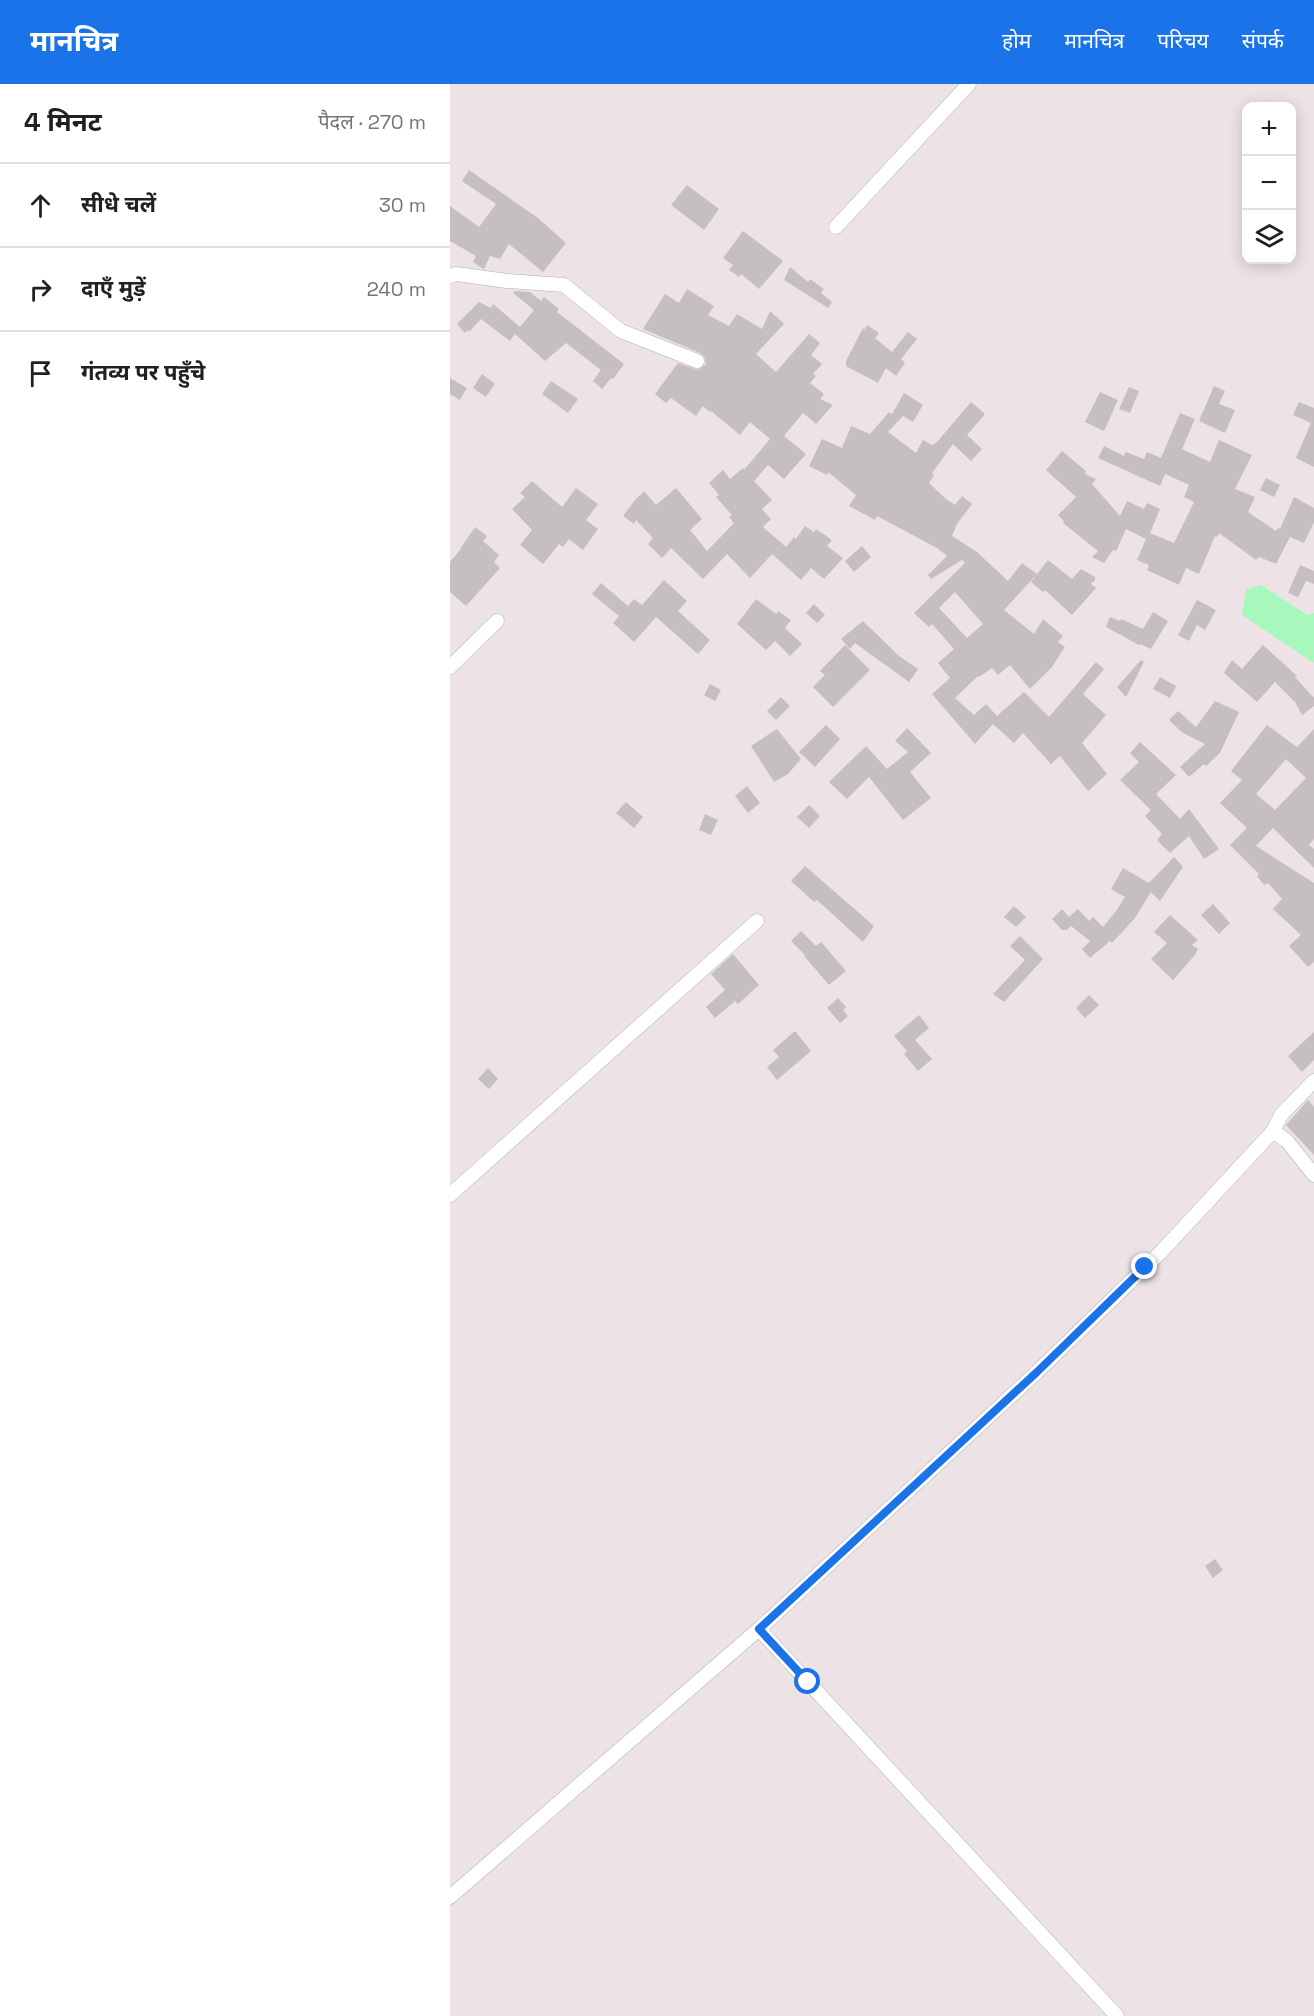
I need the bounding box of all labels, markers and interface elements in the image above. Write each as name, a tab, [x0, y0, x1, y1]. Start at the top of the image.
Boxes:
text: मानचित्र	[30, 23, 118, 59]
text: होम	[1002, 27, 1031, 54]
text: मानचित्र	[1064, 27, 1124, 54]
text: परिचय	[1157, 27, 1209, 54]
text: संपर्क	[1242, 27, 1284, 54]
map controls	[1242, 102, 1296, 264]
button: +	[1242, 102, 1296, 156]
text: 4 मिनट	[24, 105, 102, 139]
text: पैदल · 270 m	[318, 109, 426, 135]
button: −	[1242, 156, 1296, 210]
icon: ahead	[24, 189, 57, 222]
text: सीधे चलें	[81, 190, 156, 218]
text: 30 m	[379, 192, 426, 218]
button: layers	[1242, 210, 1296, 264]
icon: right	[24, 273, 57, 306]
text: दाएँ मुड़ें	[81, 274, 146, 302]
text: 240 m	[367, 276, 426, 302]
icon: arrive	[24, 357, 57, 390]
text: गंतव्य पर पहुँचे	[81, 358, 205, 386]
route end	[1131, 1253, 1157, 1279]
route start	[794, 1668, 820, 1694]

